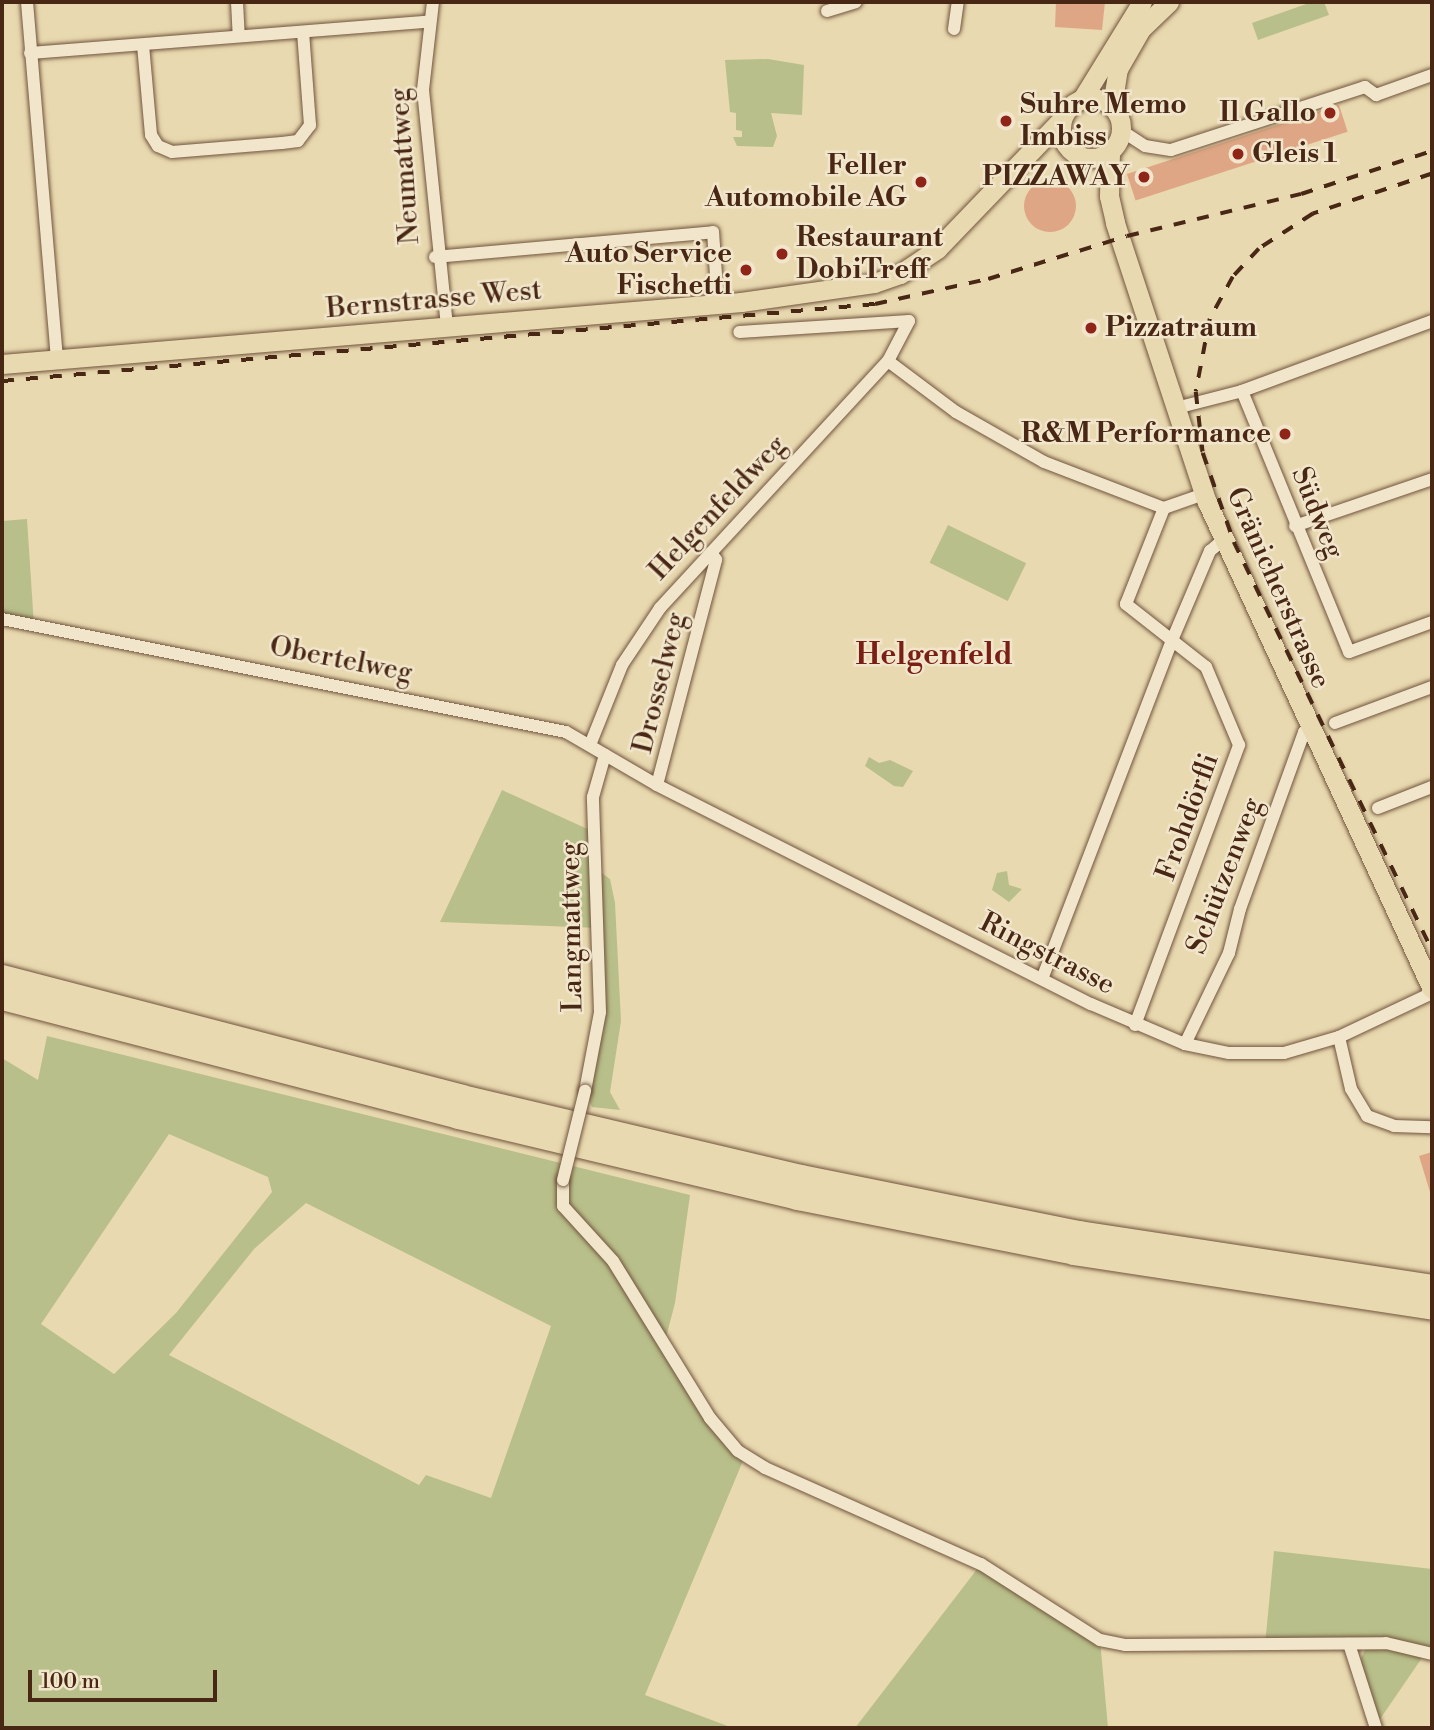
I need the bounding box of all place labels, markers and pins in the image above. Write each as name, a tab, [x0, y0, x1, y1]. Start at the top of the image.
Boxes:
place label: Suhre Memo Imbiss	[1020, 88, 1187, 154]
place label: Il Gallo	[1219, 96, 1316, 130]
marker: Il Gallo	[1322, 105, 1338, 121]
marker: Suhre Memo Imbiss	[998, 113, 1014, 129]
place label: Gleis 1	[1252, 137, 1337, 171]
marker: Gleis 1	[1230, 146, 1246, 162]
place label: Feller Automobile AG	[705, 149, 907, 215]
place label: PIZZAWAY	[982, 160, 1130, 194]
marker: PIZZAWAY	[1136, 169, 1152, 185]
marker: Feller Automobile AG	[913, 174, 929, 190]
place label: Restaurant DobiTreff	[796, 221, 943, 287]
place label: Auto Service Fischetti	[565, 237, 732, 303]
marker: Restaurant DobiTreff	[774, 246, 790, 262]
marker: Auto Service Fischetti	[738, 262, 754, 278]
place label: Pizzatraum	[1105, 311, 1257, 345]
marker: Pizzatraum	[1083, 320, 1099, 336]
place label: R&M Performance	[1021, 417, 1271, 451]
marker: R&M Performance	[1277, 426, 1293, 442]

